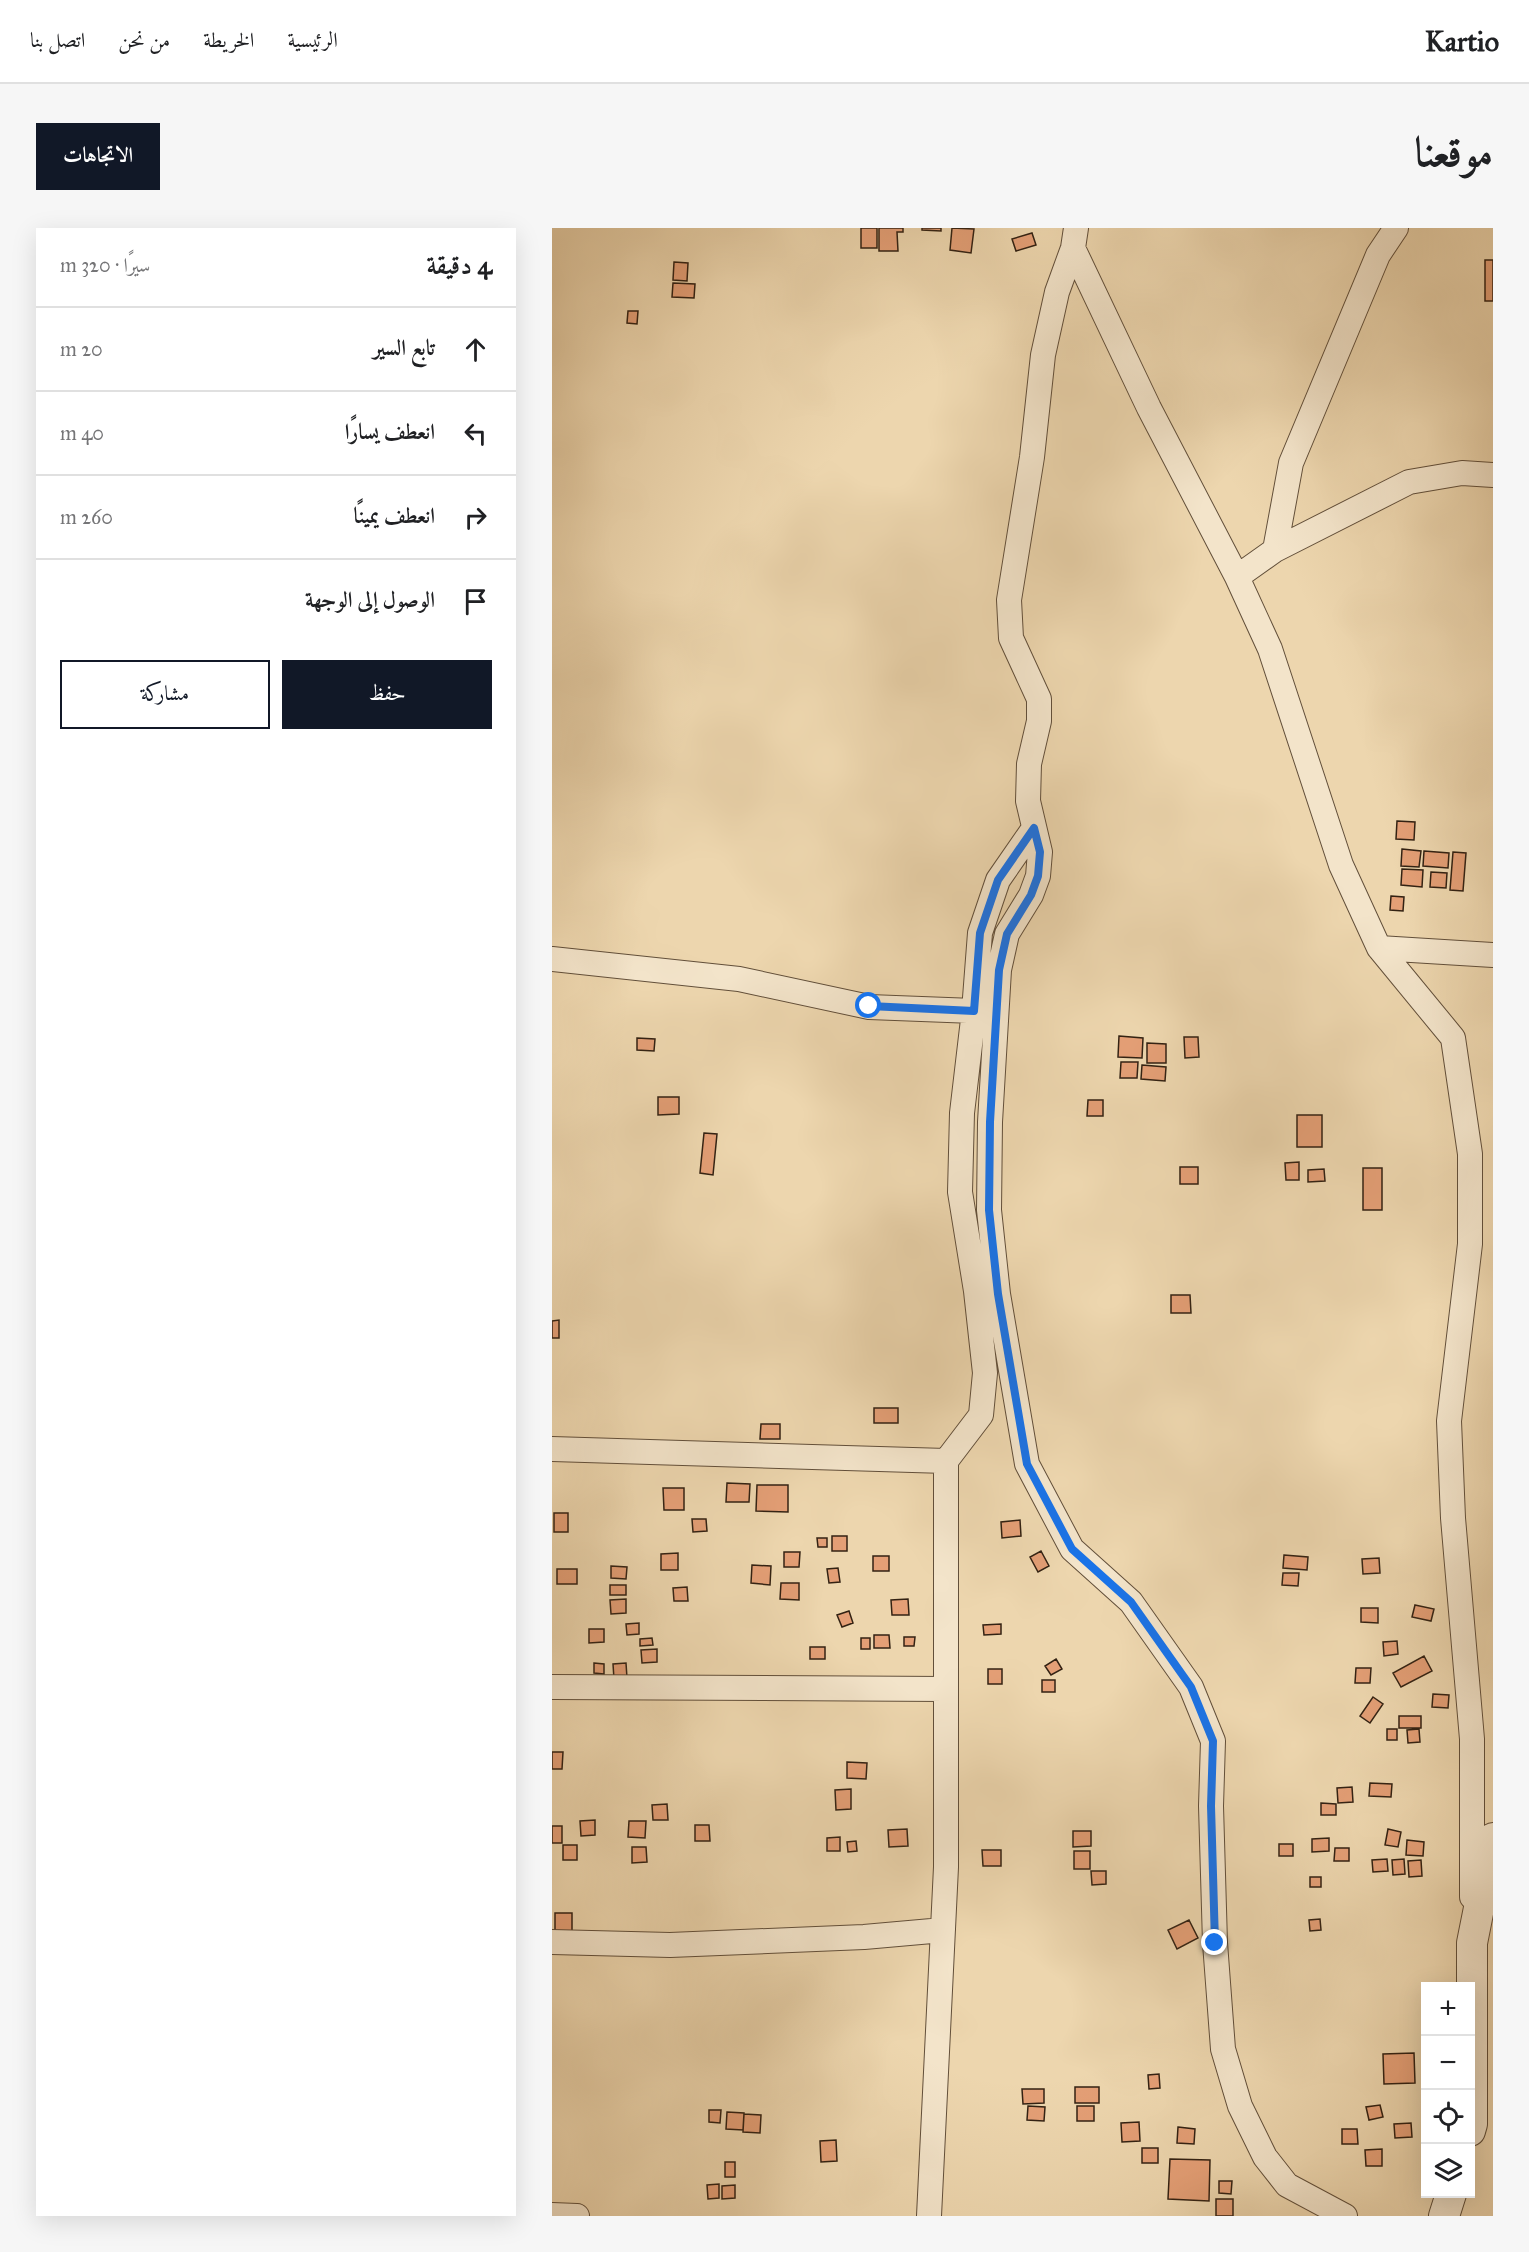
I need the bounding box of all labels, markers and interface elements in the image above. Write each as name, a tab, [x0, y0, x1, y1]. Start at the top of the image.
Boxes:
text: Kartio	[1425, 24, 1499, 59]
text: اتصل بنا	[30, 27, 85, 53]
text: من نحن	[118, 27, 170, 53]
text: الخريطة	[203, 27, 254, 53]
text: الرئيسية	[287, 27, 338, 53]
button: الاتجاهات	[36, 123, 160, 190]
text: موقعنا	[1415, 126, 1493, 178]
text: 4 دقيقة	[427, 249, 492, 281]
text: سيرًا · 320 m	[60, 253, 150, 277]
icon: ahead	[459, 333, 492, 366]
text: تابع السير	[373, 334, 435, 361]
text: 20 m	[60, 337, 103, 361]
icon: left	[459, 417, 492, 450]
text: انعطف يسارًا	[345, 418, 435, 445]
text: 40 m	[60, 421, 104, 445]
icon: right	[459, 501, 492, 534]
text: انعطف يمينًا	[354, 502, 435, 529]
text: 260 m	[60, 505, 113, 529]
icon: arrive	[459, 585, 492, 618]
text: الوصول إلى الوجهة	[305, 586, 435, 613]
button: مشاركة	[60, 660, 270, 729]
button: حفظ	[282, 660, 492, 729]
route start	[855, 992, 881, 1018]
route end	[1201, 1929, 1227, 1955]
map controls	[1421, 1982, 1475, 2198]
button: +	[1421, 1982, 1475, 2036]
button: −	[1421, 2036, 1475, 2090]
button: locate	[1421, 2090, 1475, 2144]
button: layers	[1421, 2144, 1475, 2198]

